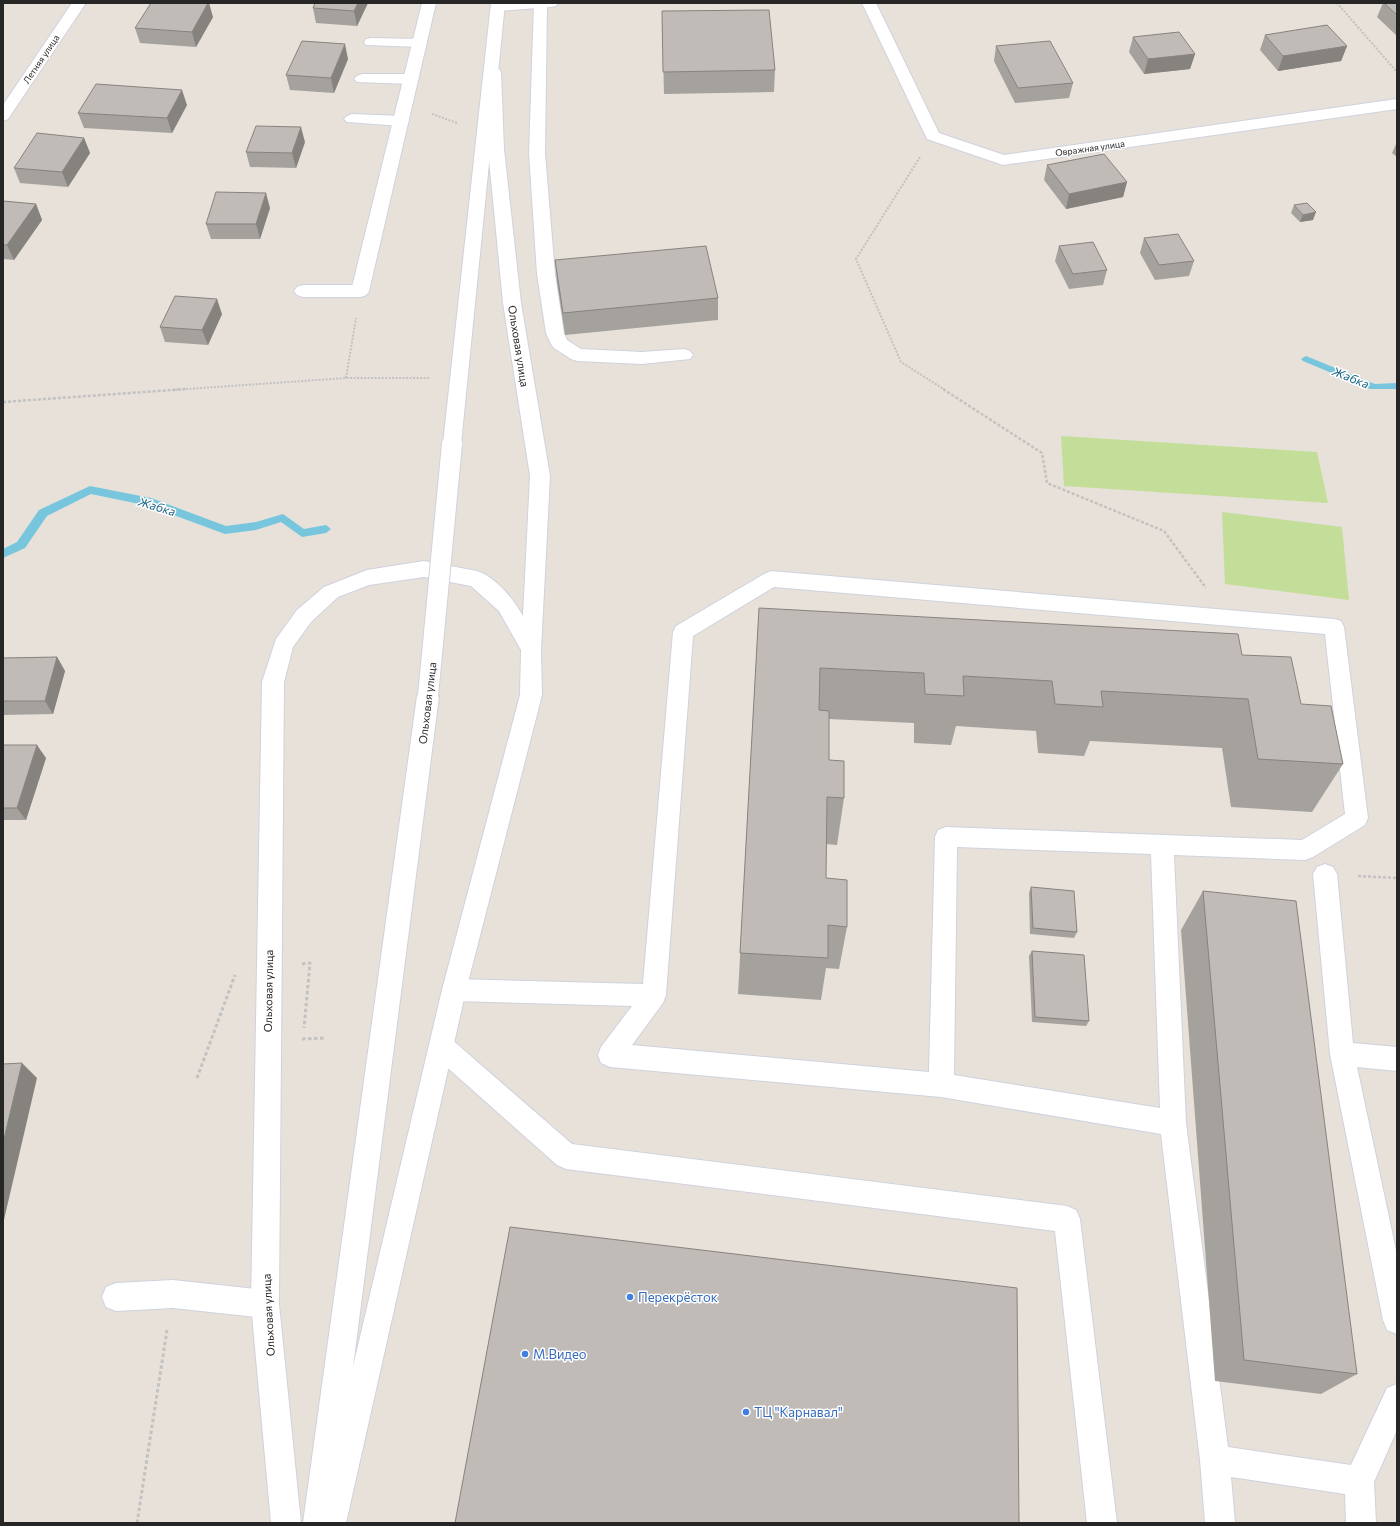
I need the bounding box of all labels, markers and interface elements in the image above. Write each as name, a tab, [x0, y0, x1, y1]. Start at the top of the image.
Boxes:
street label: Летняя улица	[21, 32, 62, 86]
street label: Овражная улица	[1055, 138, 1126, 158]
street label: Ольховая улица	[506, 304, 532, 388]
water label: Жабка	[1330, 363, 1371, 391]
water label: Жабка	[136, 493, 177, 518]
street label: Ольховая улица	[416, 661, 438, 745]
street label: Ольховая улица	[261, 950, 275, 1032]
street label: Ольховая улица	[259, 1273, 277, 1357]
place label: Перекрёсток	[638, 1289, 718, 1305]
marker: Перекрёсток	[625, 1292, 635, 1302]
place label: М.Видео	[533, 1346, 587, 1362]
marker: М.Видео	[520, 1349, 530, 1359]
place label: ТЦ "Карнавал"	[754, 1404, 843, 1420]
marker: ТЦ "Карнавал"	[741, 1407, 751, 1417]

